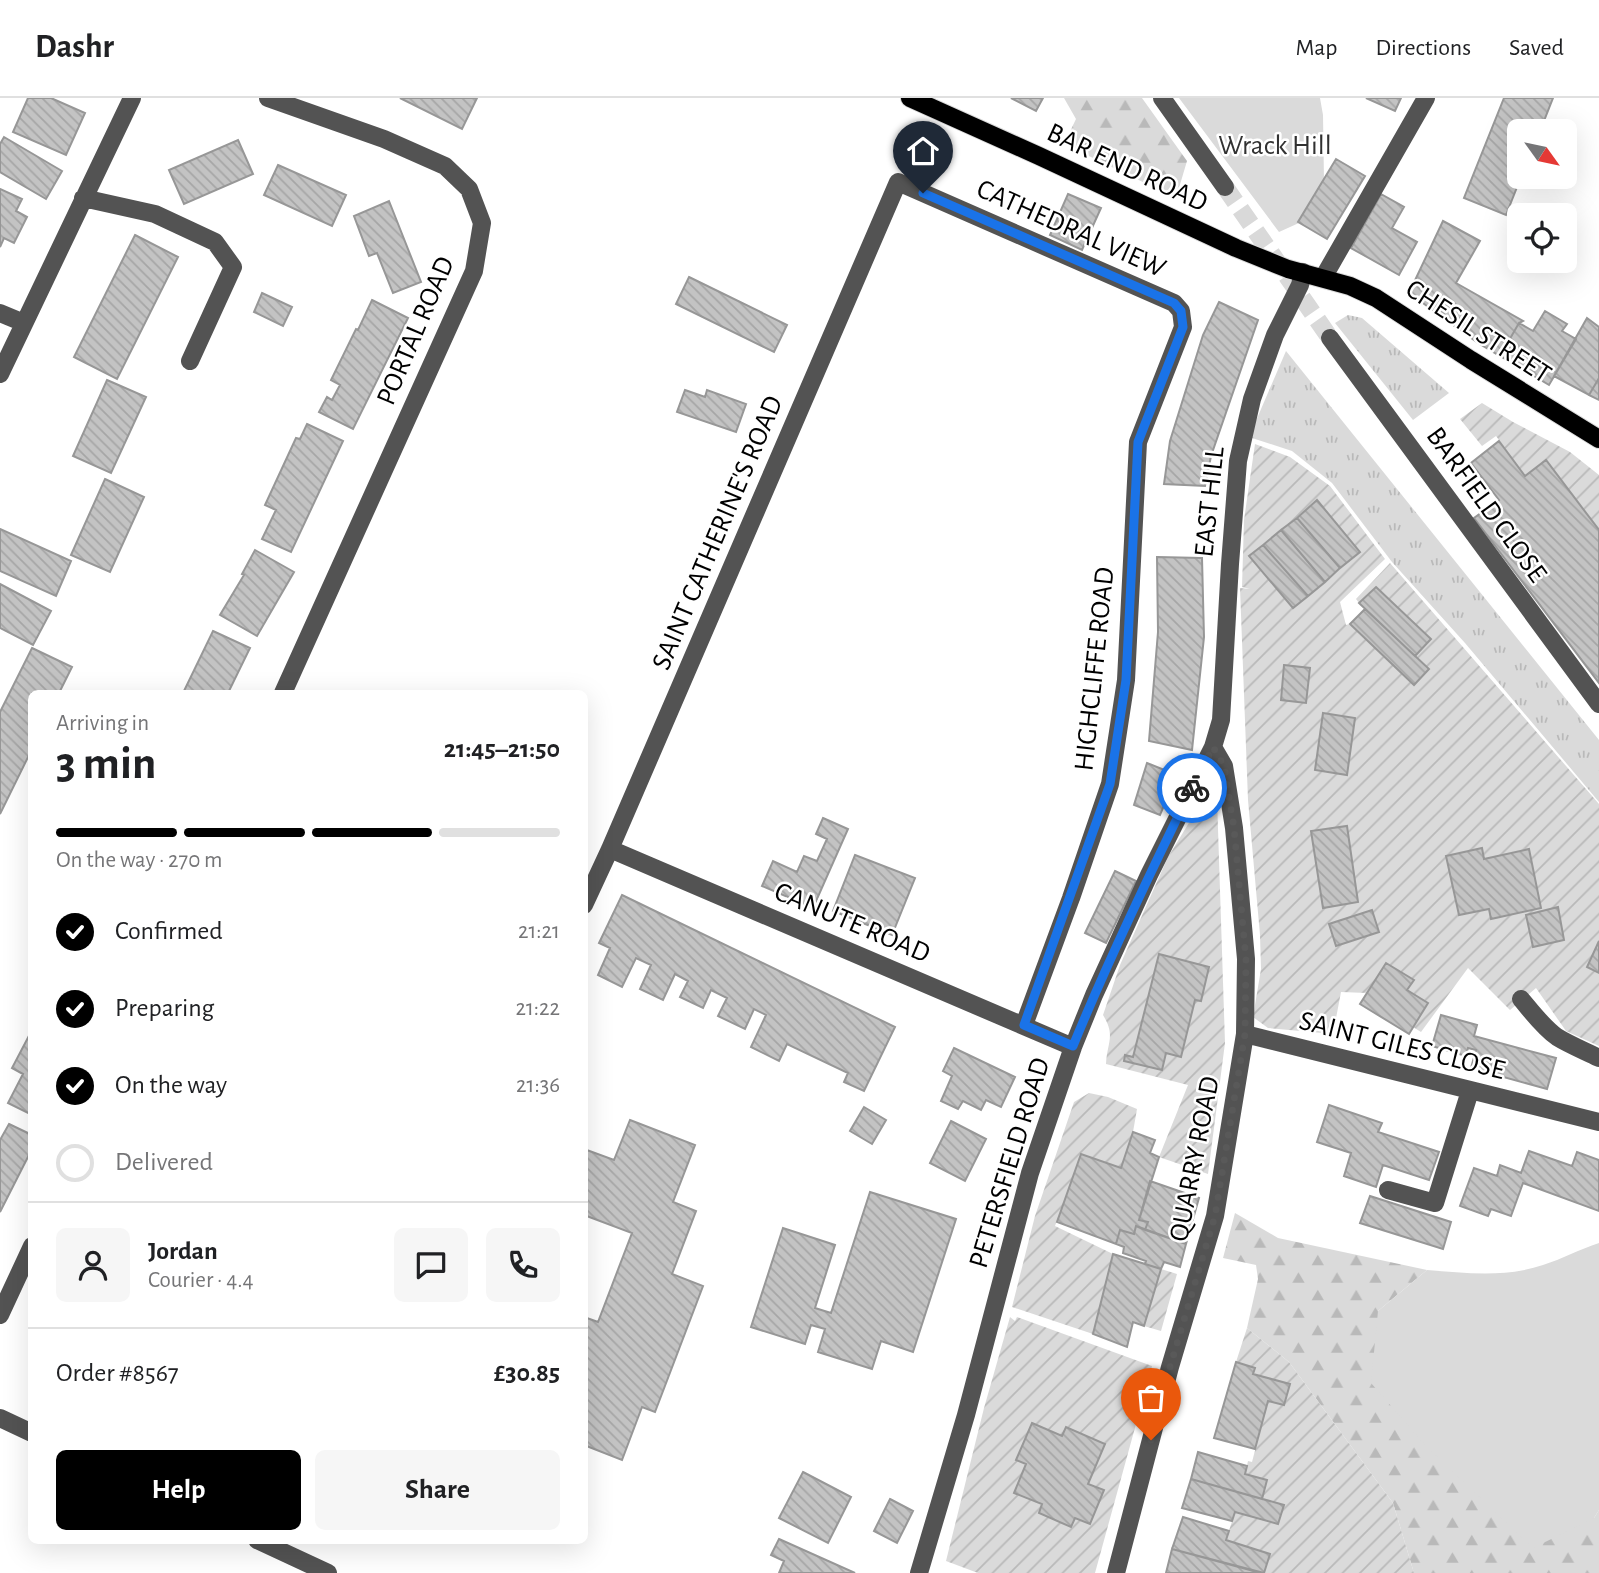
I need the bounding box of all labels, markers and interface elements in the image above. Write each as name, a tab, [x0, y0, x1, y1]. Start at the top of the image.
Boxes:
text: Dashr	[35, 31, 114, 64]
text: Map	[1295, 36, 1337, 60]
text: Directions	[1375, 36, 1471, 60]
text: Saved	[1509, 36, 1564, 60]
street label: BAR END ROAD	[1042, 119, 1212, 217]
north arrow	[1507, 119, 1577, 189]
map controls	[1507, 119, 1577, 273]
pin	[893, 121, 953, 193]
icon: home	[904, 132, 942, 170]
park label: Wrack Hill	[1218, 132, 1332, 160]
street label: CATHEDRAL VIEW	[972, 175, 1170, 283]
button: locate	[1507, 203, 1577, 273]
street label: PORTAL ROAD	[372, 253, 460, 409]
street label: CHESIL STREET	[1400, 275, 1556, 389]
street label: SAINT CATHERINE'S ROAD	[648, 392, 788, 674]
street label: BARFIELD CLOSE	[1421, 422, 1551, 588]
street label: EAST HILL	[1190, 445, 1230, 559]
street label: HIGHCLIFFE ROAD	[1070, 566, 1120, 772]
text: Arriving in	[56, 712, 149, 735]
text: 21:45–21:50	[444, 736, 560, 762]
text: 3 min	[56, 741, 156, 787]
courier	[1157, 753, 1227, 823]
icon: bike	[1173, 769, 1211, 807]
text: On the way · 270 m	[56, 849, 223, 872]
street label: CANUTE ROAD	[770, 878, 934, 968]
icon: check	[56, 913, 94, 951]
text: Confirmed	[115, 918, 223, 944]
text: 21:21	[518, 920, 560, 943]
icon: check	[56, 990, 94, 1028]
text: Preparing	[115, 995, 214, 1021]
text: 21:22	[515, 997, 560, 1020]
street label: SAINT GILES CLOSE	[1296, 1007, 1508, 1085]
street label: PETERSFIELD ROAD	[965, 1054, 1055, 1272]
icon: check	[56, 1067, 94, 1105]
text: On the way	[115, 1072, 227, 1098]
text: 21:36	[516, 1074, 560, 1097]
street label: QUARRY ROAD	[1165, 1074, 1225, 1244]
text: Delivered	[115, 1149, 213, 1175]
button: person	[56, 1228, 130, 1302]
button: chat	[394, 1228, 468, 1302]
button: phone	[486, 1228, 560, 1302]
text: Jordan	[148, 1238, 218, 1264]
text: Courier · 4.4	[148, 1269, 254, 1292]
text: Order #8567	[56, 1360, 179, 1386]
text: £30.85	[494, 1360, 560, 1386]
pin	[1121, 1368, 1181, 1440]
icon: bag	[1132, 1379, 1170, 1417]
button: Help	[56, 1450, 301, 1530]
button: Share	[315, 1450, 560, 1530]

